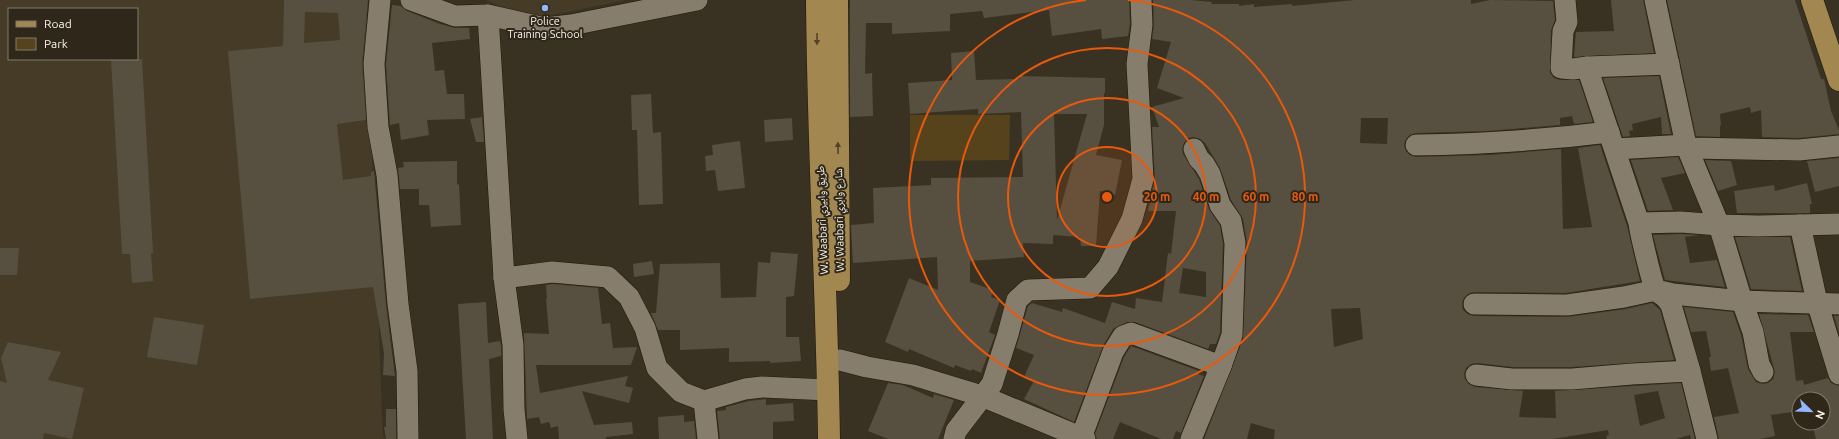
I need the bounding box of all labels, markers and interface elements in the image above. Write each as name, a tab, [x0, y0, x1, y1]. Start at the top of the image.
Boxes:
marker: Police Training School	[540, 3, 550, 13]
legend	[8, 8, 138, 60]
place label: Police Training School	[507, 15, 583, 40]
text: Road	[44, 17, 72, 30]
one-way arrow	[814, 33, 821, 45]
text: Park	[44, 37, 68, 50]
one-way arrow	[835, 141, 841, 154]
street label: W. Waabari طريق وابيري	[814, 165, 833, 275]
street label: W. Waabari شارع وابري	[832, 168, 849, 272]
centre of rings	[1100, 190, 1114, 204]
text: 20 m	[1144, 190, 1170, 203]
text: 40 m	[1193, 190, 1219, 203]
text: 60 m	[1243, 190, 1269, 203]
text: 80 m	[1292, 190, 1318, 203]
north arrow	[1791, 391, 1831, 431]
text: N	[1813, 409, 1827, 421]

